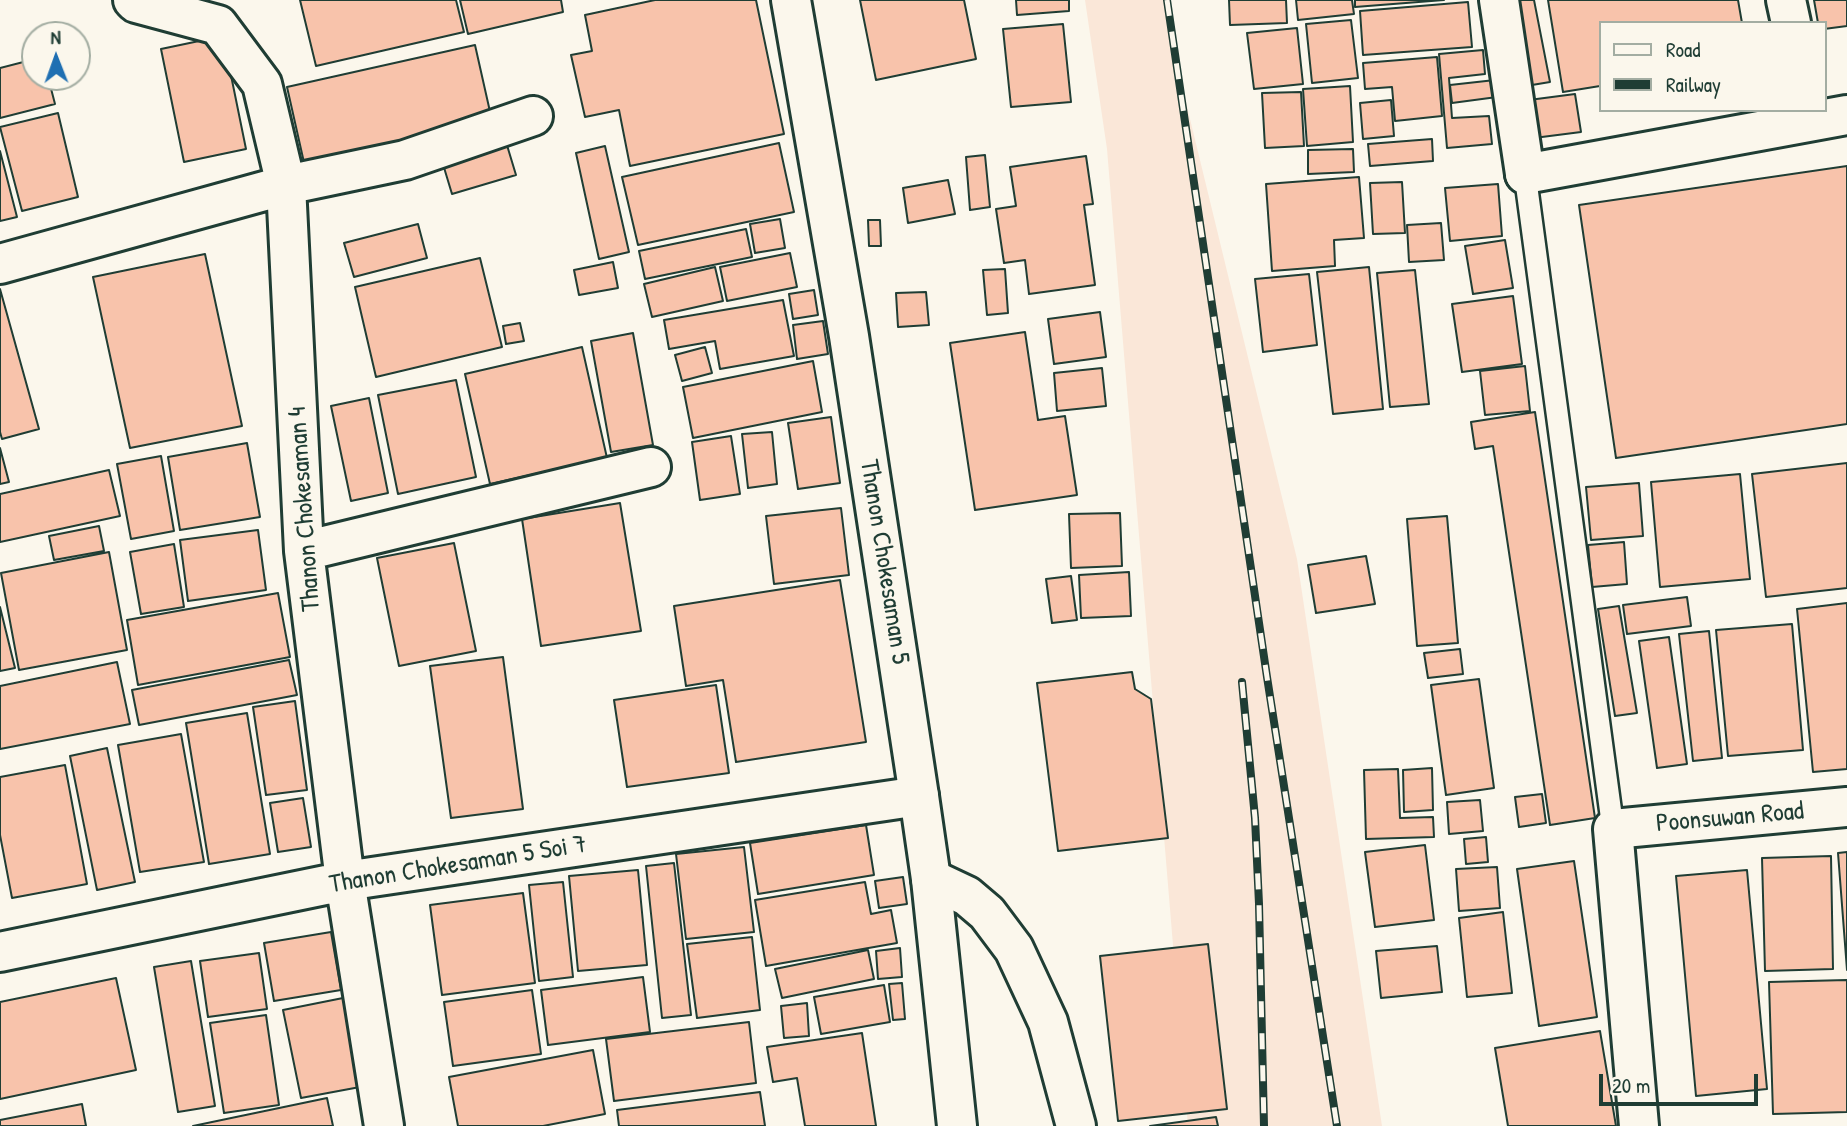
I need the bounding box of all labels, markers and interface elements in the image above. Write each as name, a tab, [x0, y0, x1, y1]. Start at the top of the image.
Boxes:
north arrow	[21, 21, 91, 91]
legend	[1598, 21, 1826, 112]
text: N	[50, 24, 61, 50]
text: Road	[1666, 35, 1700, 64]
text: Railway	[1666, 70, 1721, 99]
street label: Thanon Chokesaman 4	[282, 405, 328, 613]
street label: Thanon Chokesaman 5	[852, 457, 916, 667]
street label: Poonsuwan Road	[1655, 796, 1805, 840]
street label: Thanon Chokesaman 5 Soi 7	[327, 829, 589, 901]
scale bar	[1602, 1060, 1761, 1104]
text: 20 m	[1612, 1071, 1650, 1100]

